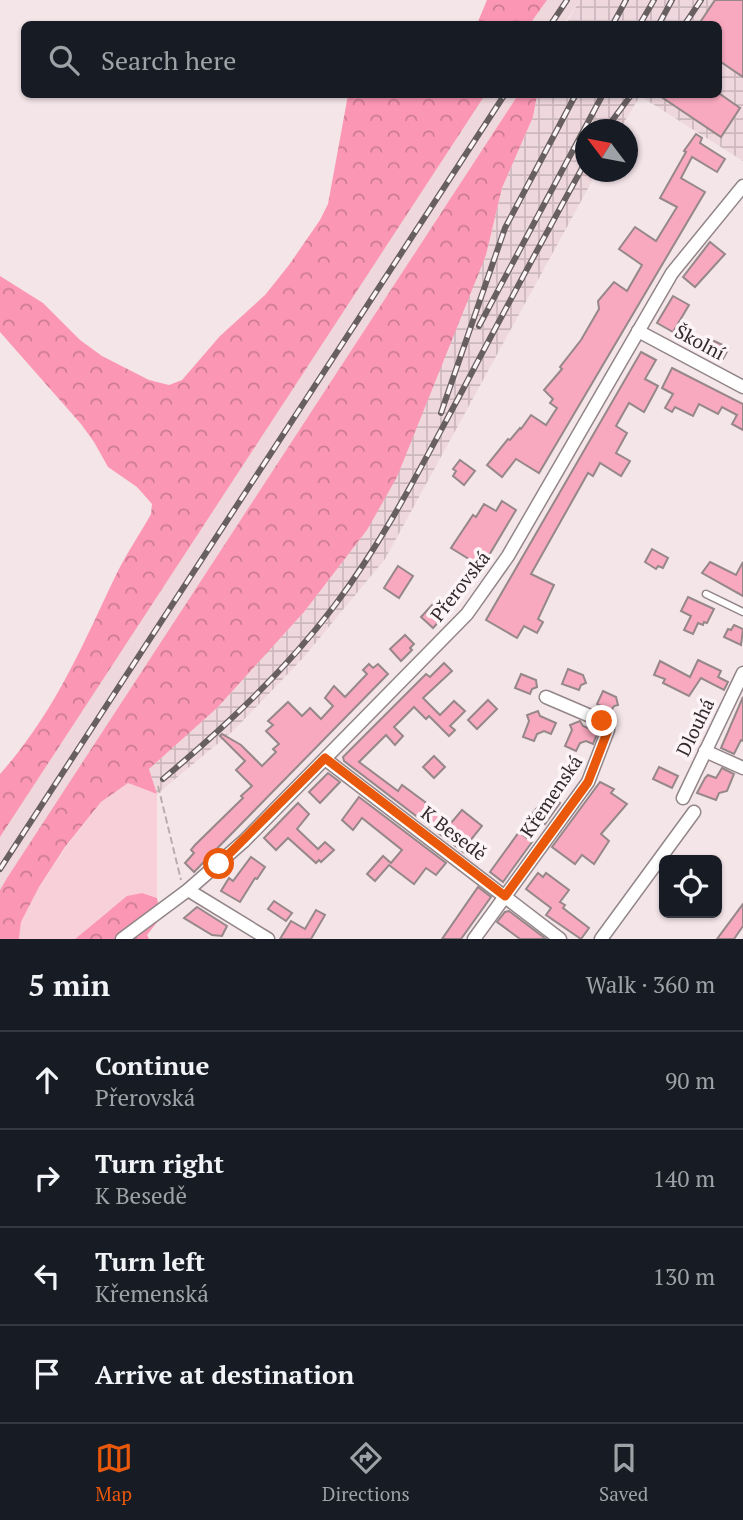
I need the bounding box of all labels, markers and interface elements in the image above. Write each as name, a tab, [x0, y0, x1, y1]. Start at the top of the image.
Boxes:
search box	[21, 21, 722, 98]
icon: search	[45, 41, 83, 79]
text: Search here	[101, 43, 236, 77]
north arrow	[575, 119, 638, 182]
street label: Školní	[671, 318, 730, 365]
street label: Přerovská	[424, 545, 495, 626]
street label: Dlouhá	[670, 693, 719, 760]
route end	[586, 705, 617, 736]
street label: Křemenská	[514, 749, 587, 842]
street label: K Besedě	[416, 800, 492, 865]
route start	[203, 848, 234, 879]
map controls	[659, 855, 722, 918]
button: locate	[659, 855, 722, 918]
text: 5 min	[28, 965, 110, 1005]
text: Walk · 360 m	[586, 969, 715, 1000]
text: Continue	[95, 1048, 209, 1082]
icon: ahead	[28, 1061, 66, 1099]
text: 90 m	[665, 1065, 715, 1096]
text: Přerovská	[95, 1082, 195, 1113]
text: Turn right	[95, 1146, 224, 1180]
icon: right	[28, 1159, 66, 1197]
text: 140 m	[653, 1163, 715, 1194]
text: K Besedě	[95, 1180, 187, 1211]
text: Turn left	[95, 1244, 205, 1278]
icon: left	[28, 1257, 66, 1295]
text: 130 m	[653, 1261, 715, 1292]
text: Křemenská	[95, 1278, 209, 1309]
icon: arrive	[28, 1355, 66, 1393]
text: Arrive at destination	[95, 1357, 354, 1391]
tab: Map	[95, 1439, 133, 1506]
tab: Directions	[322, 1439, 410, 1506]
tab: Saved	[599, 1439, 648, 1506]

